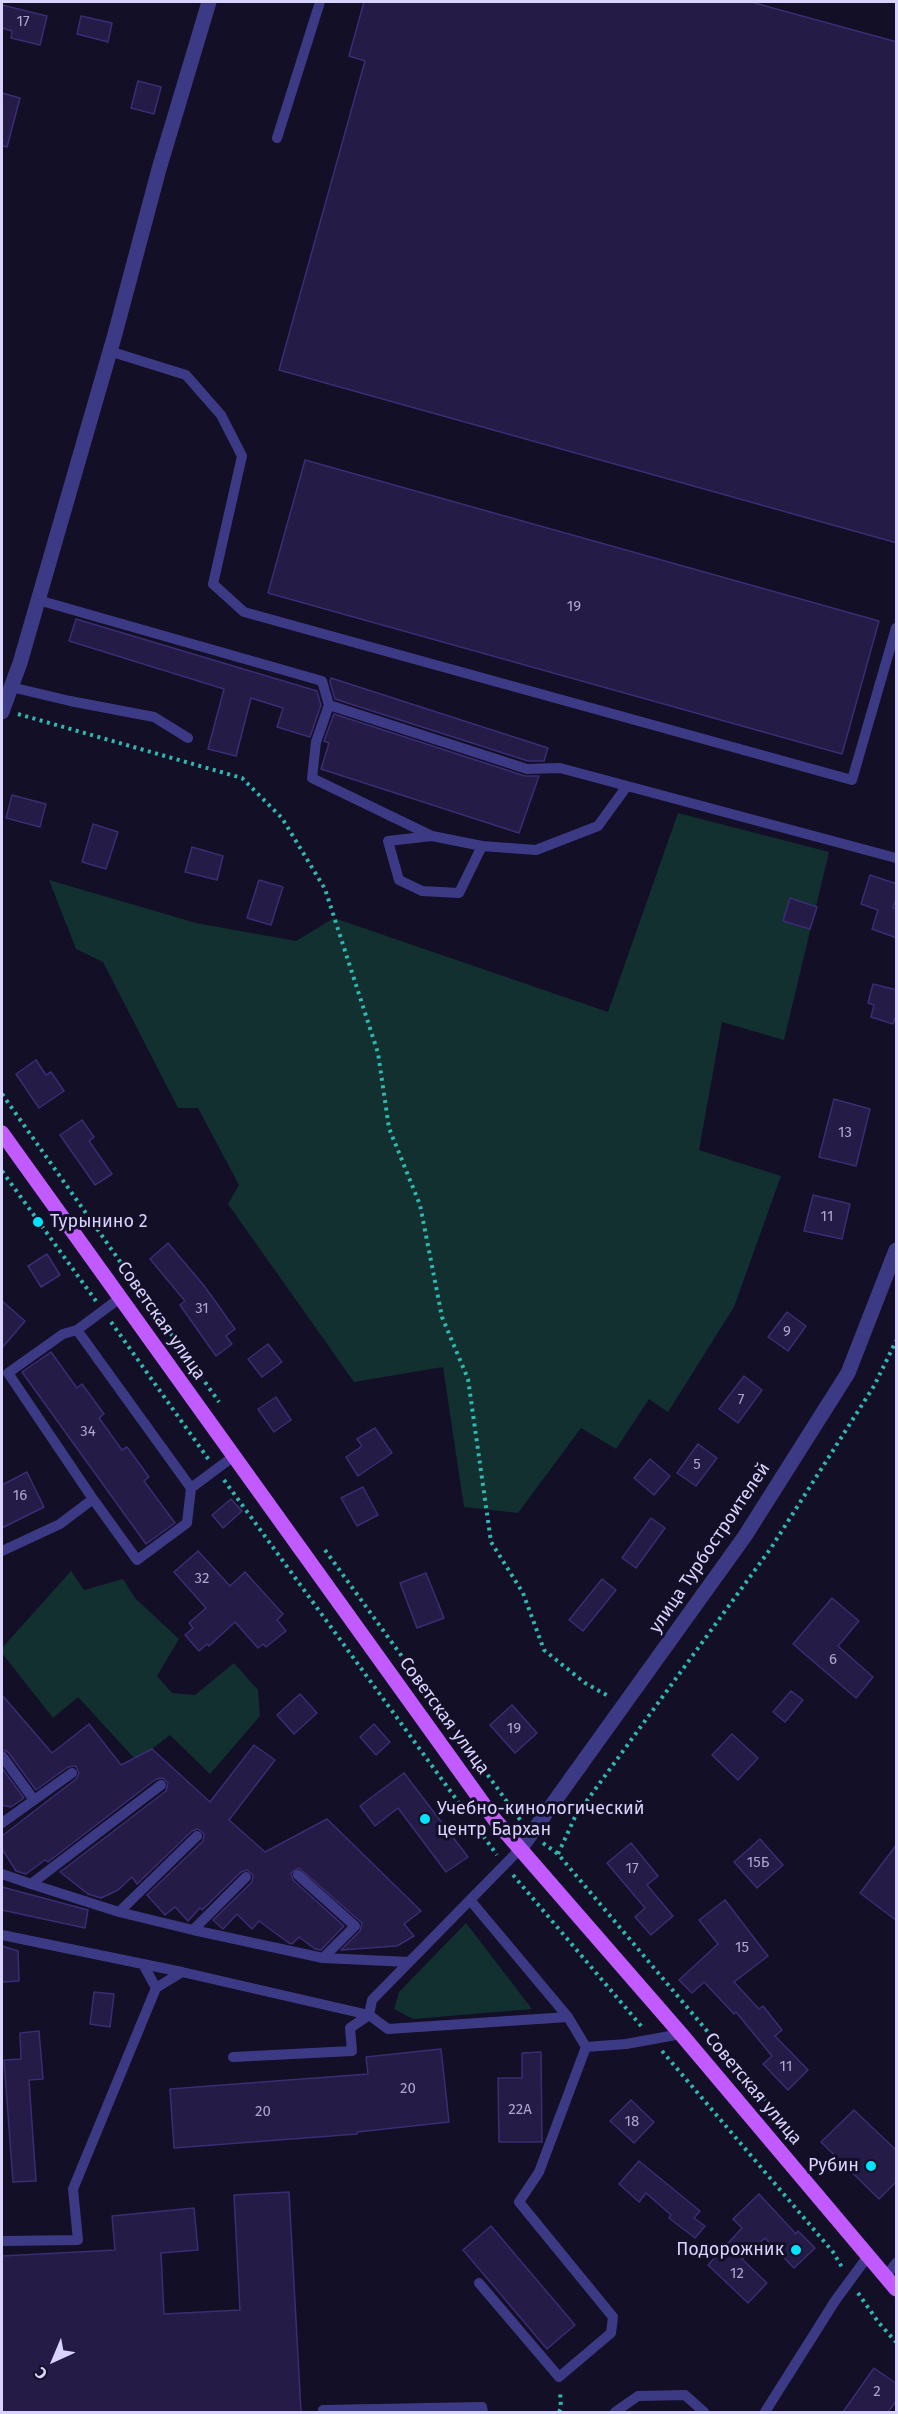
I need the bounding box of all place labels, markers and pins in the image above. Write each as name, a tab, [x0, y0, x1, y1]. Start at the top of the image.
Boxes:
place label: Турынино 2	[50, 1211, 148, 1233]
marker: Турынино 2	[31, 1215, 45, 1229]
place label: Учебно-кинологический центр Бархан	[437, 1798, 645, 1840]
marker: Учебно-кинологический центр Бархан	[418, 1812, 432, 1826]
place label: Рубин	[808, 2155, 859, 2177]
marker: Рубин	[864, 2159, 878, 2173]
place label: Подорожник	[676, 2239, 784, 2261]
marker: Подорожник	[789, 2243, 803, 2257]

